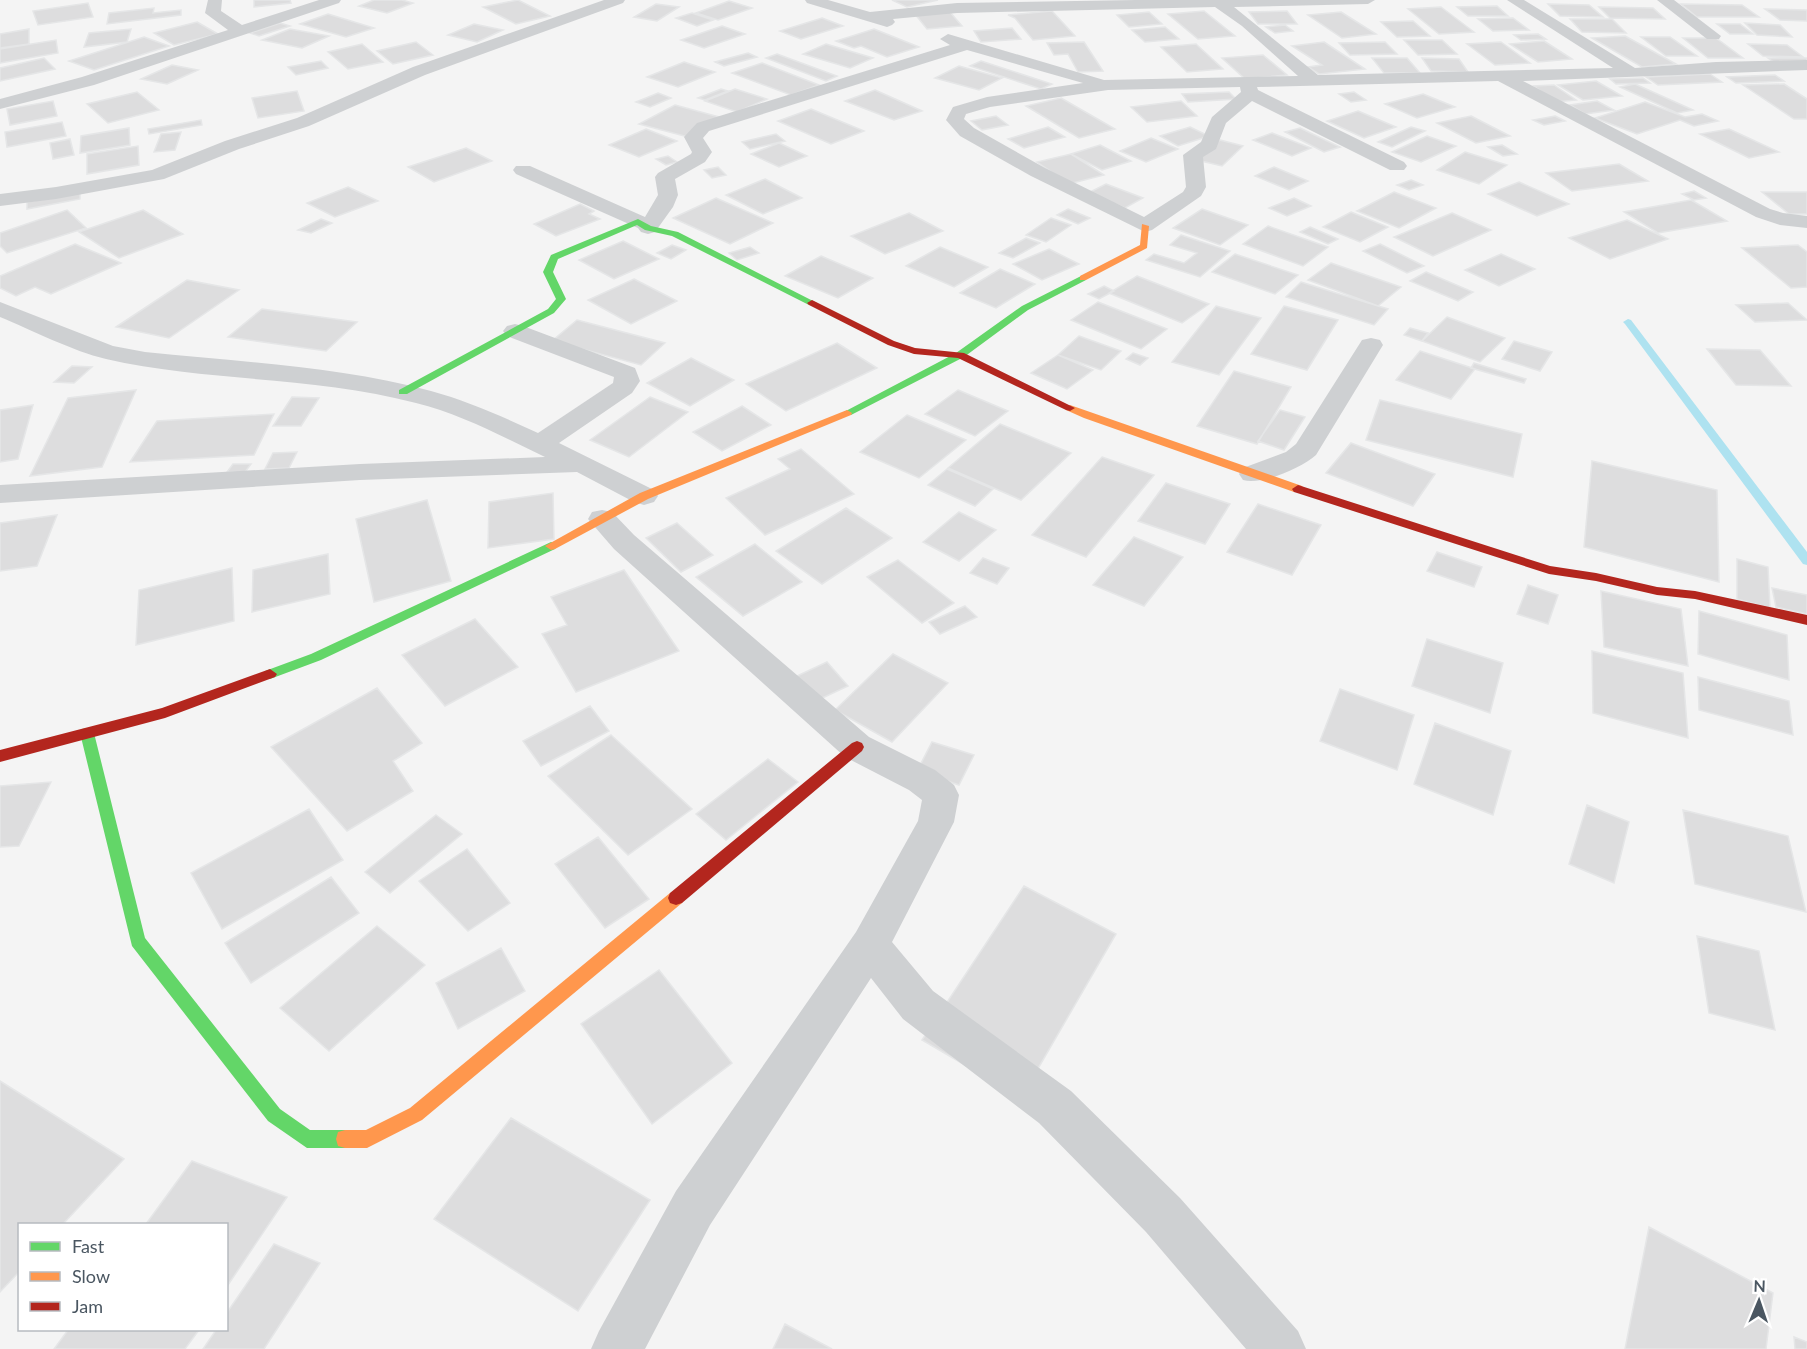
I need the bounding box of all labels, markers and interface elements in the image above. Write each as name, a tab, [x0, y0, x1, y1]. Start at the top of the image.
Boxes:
legend	[18, 1223, 228, 1331]
text: Fast	[72, 1235, 105, 1257]
text: Slow	[72, 1265, 110, 1287]
north arrow	[1729, 1271, 1789, 1331]
text: N	[1753, 1276, 1766, 1295]
text: Jam	[72, 1295, 103, 1317]

